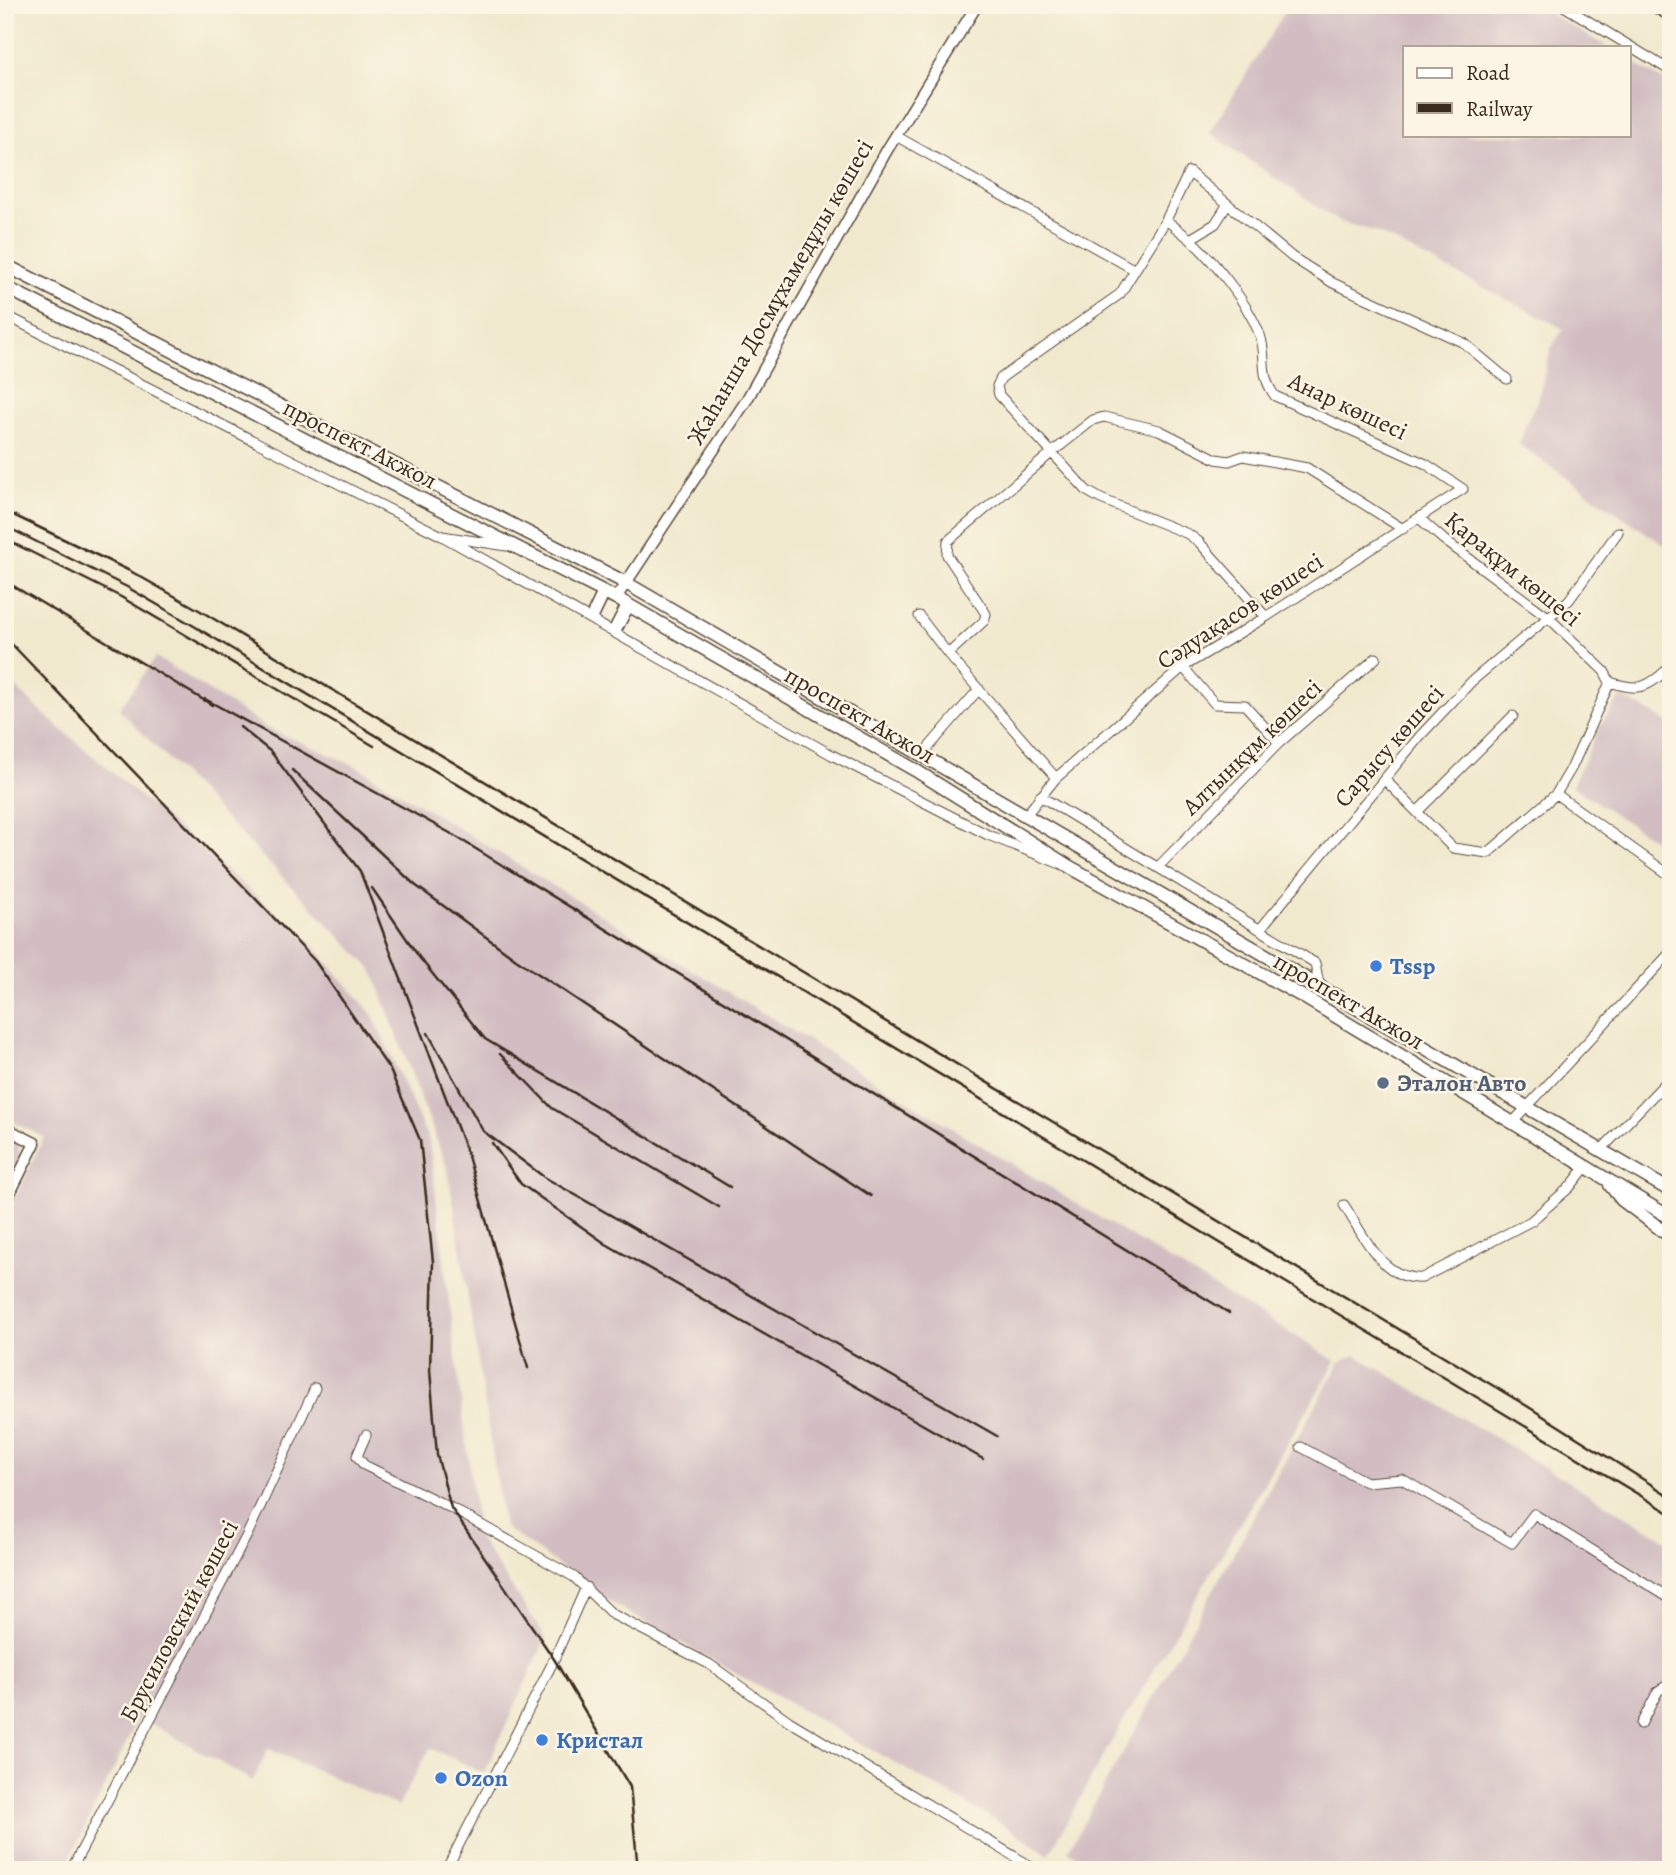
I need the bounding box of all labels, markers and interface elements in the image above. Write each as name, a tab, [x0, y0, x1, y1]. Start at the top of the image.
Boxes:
legend	[1403, 46, 1630, 136]
text: Road	[1466, 59, 1510, 87]
text: Railway	[1466, 95, 1533, 123]
street label: Жаһанша Досмұхамедұлы көшесі	[679, 133, 881, 451]
street label: Анар көшесі	[1282, 364, 1413, 448]
street label: проспект Акжол	[278, 391, 442, 497]
street label: Қарақұм көшесі	[1438, 504, 1588, 634]
street label: Сәдуақасов көшесі	[1151, 545, 1329, 677]
street label: проспект Акжол	[779, 659, 941, 771]
street label: Алтынқұм көшесі	[1174, 672, 1329, 823]
street label: Сарысу көшесі	[1327, 678, 1451, 814]
street label: проспект Акжол	[1268, 945, 1430, 1057]
place label: Tssp	[1390, 950, 1436, 982]
marker: Tssp	[1368, 958, 1384, 974]
place label: Эталон Авто	[1397, 1067, 1526, 1099]
marker: Эталон Авто	[1375, 1075, 1391, 1091]
street label: Брусиловский көшесі	[112, 1514, 246, 1728]
place label: Кристал	[556, 1724, 643, 1756]
marker: Кристал	[534, 1732, 550, 1748]
place label: Ozon	[455, 1762, 509, 1794]
marker: Ozon	[433, 1770, 449, 1786]

